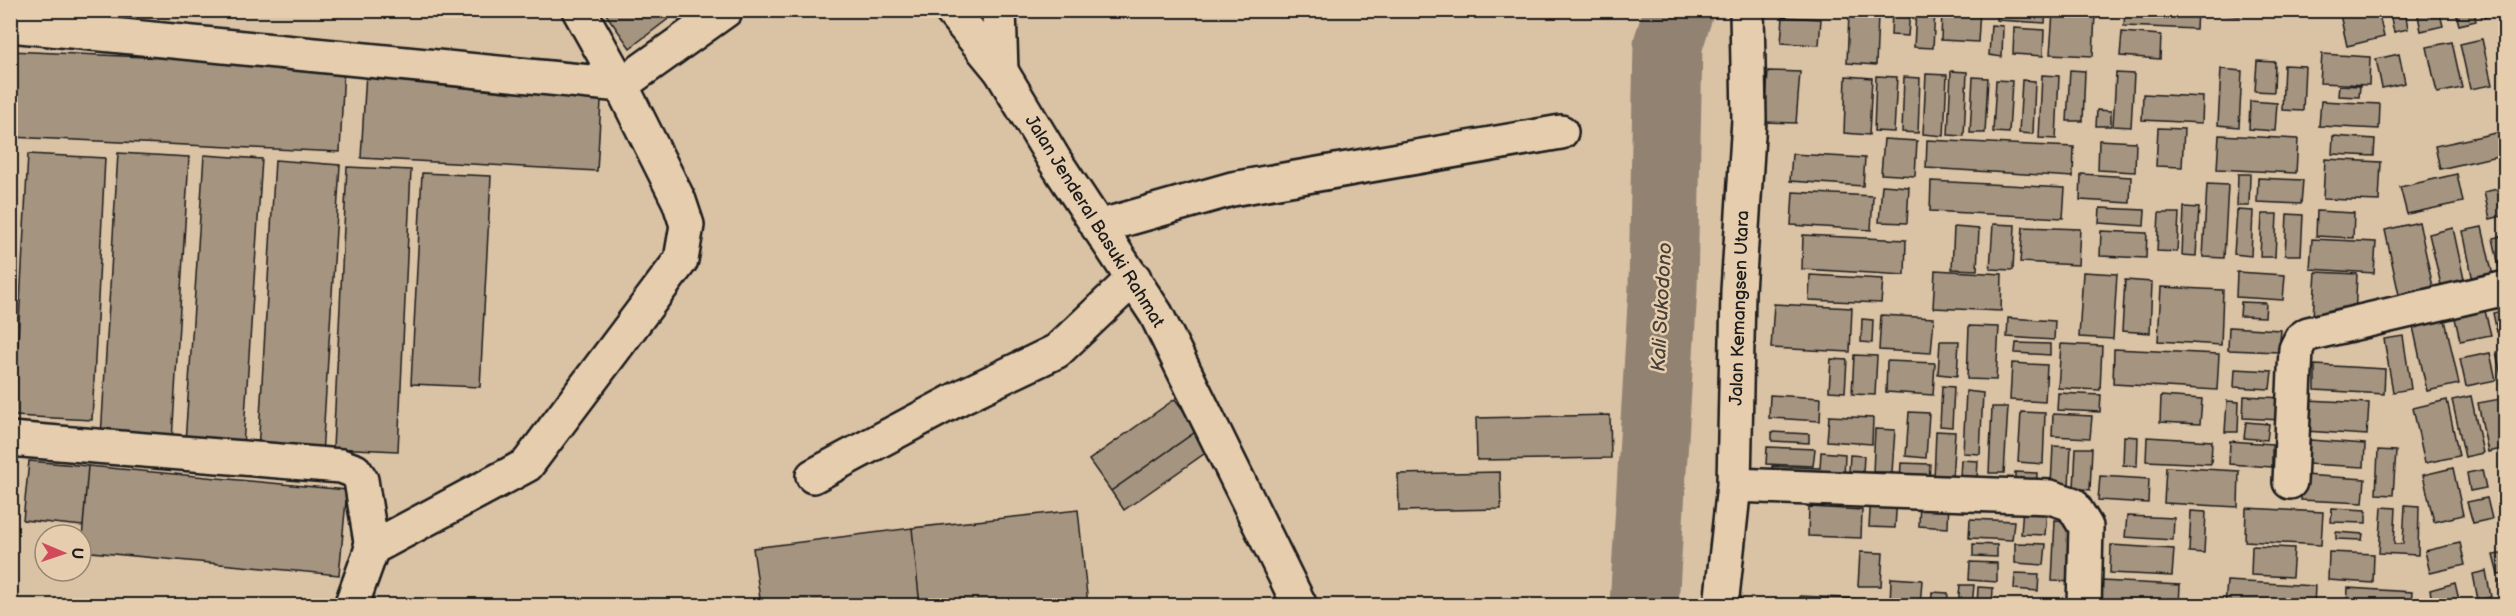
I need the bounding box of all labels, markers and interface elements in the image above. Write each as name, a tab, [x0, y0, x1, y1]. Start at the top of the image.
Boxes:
street label: Jalan Jenderal Basuki Rahmat	[1020, 111, 1169, 332]
street label: Jalan Kemangsen Utara	[1726, 210, 1753, 406]
water label: Kali Sukodono	[1647, 242, 1677, 372]
north arrow	[33, 523, 93, 583]
text: U	[67, 547, 86, 560]

